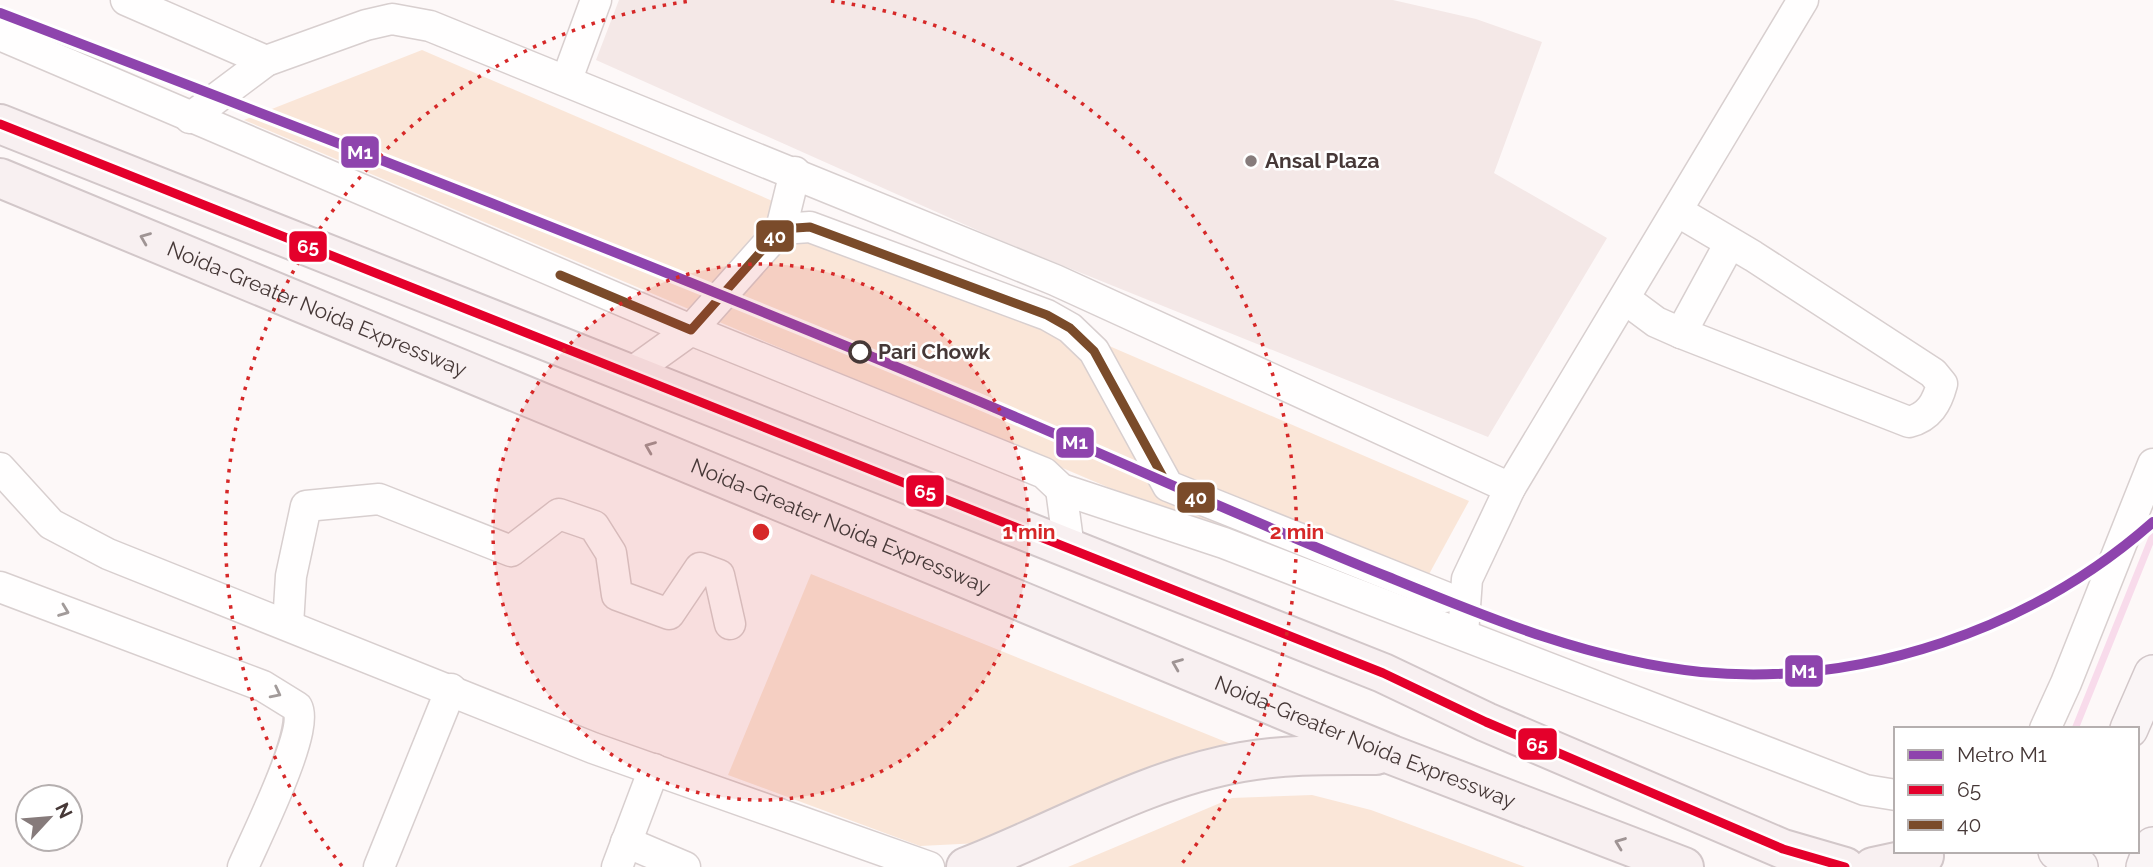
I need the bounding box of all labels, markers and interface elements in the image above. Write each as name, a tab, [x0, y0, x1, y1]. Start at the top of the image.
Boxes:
line badge: M1	[340, 135, 380, 169]
text: M1	[347, 141, 373, 163]
place label: Ansal Plaza	[1265, 148, 1380, 173]
marker: Ansal Plaza	[1243, 153, 1259, 169]
line badge: 40	[755, 219, 795, 253]
text: 40	[764, 225, 786, 247]
line badge: 65	[288, 230, 328, 263]
one-way arrow	[140, 233, 152, 247]
text: 65	[297, 235, 319, 257]
street label: Noida-Greater Noida Expressway	[164, 236, 471, 382]
place label: Pari Chowk	[878, 339, 991, 364]
marker: Pari Chowk	[849, 341, 871, 363]
line badge: M1	[1055, 426, 1095, 459]
text: M1	[1062, 431, 1088, 453]
one-way arrow	[644, 441, 656, 455]
street label: Noida-Greater Noida Expressway	[687, 453, 994, 599]
line badge: 65	[905, 474, 945, 508]
text: 65	[914, 480, 936, 502]
line badge: 40	[1176, 481, 1216, 514]
text: 40	[1185, 486, 1207, 508]
text: 1 min	[1002, 519, 1056, 544]
text: 2 min	[1270, 519, 1324, 544]
centre of rings	[749, 520, 773, 544]
one-way arrow	[57, 603, 69, 617]
line badge: M1	[1784, 654, 1824, 688]
one-way arrow	[1172, 659, 1184, 673]
text: M1	[1791, 660, 1817, 682]
street label: Noida-Greater Noida Expressway	[1211, 670, 1519, 813]
one-way arrow	[269, 685, 281, 698]
line badge: 65	[1517, 727, 1558, 761]
legend	[1894, 727, 2139, 853]
text: 65	[1526, 733, 1548, 755]
text: Metro M1	[1957, 742, 2047, 767]
text: 65	[1957, 777, 1981, 802]
north arrow	[14, 783, 84, 853]
text: N	[51, 799, 77, 822]
text: 40	[1957, 812, 1981, 837]
one-way arrow	[1614, 837, 1626, 851]

